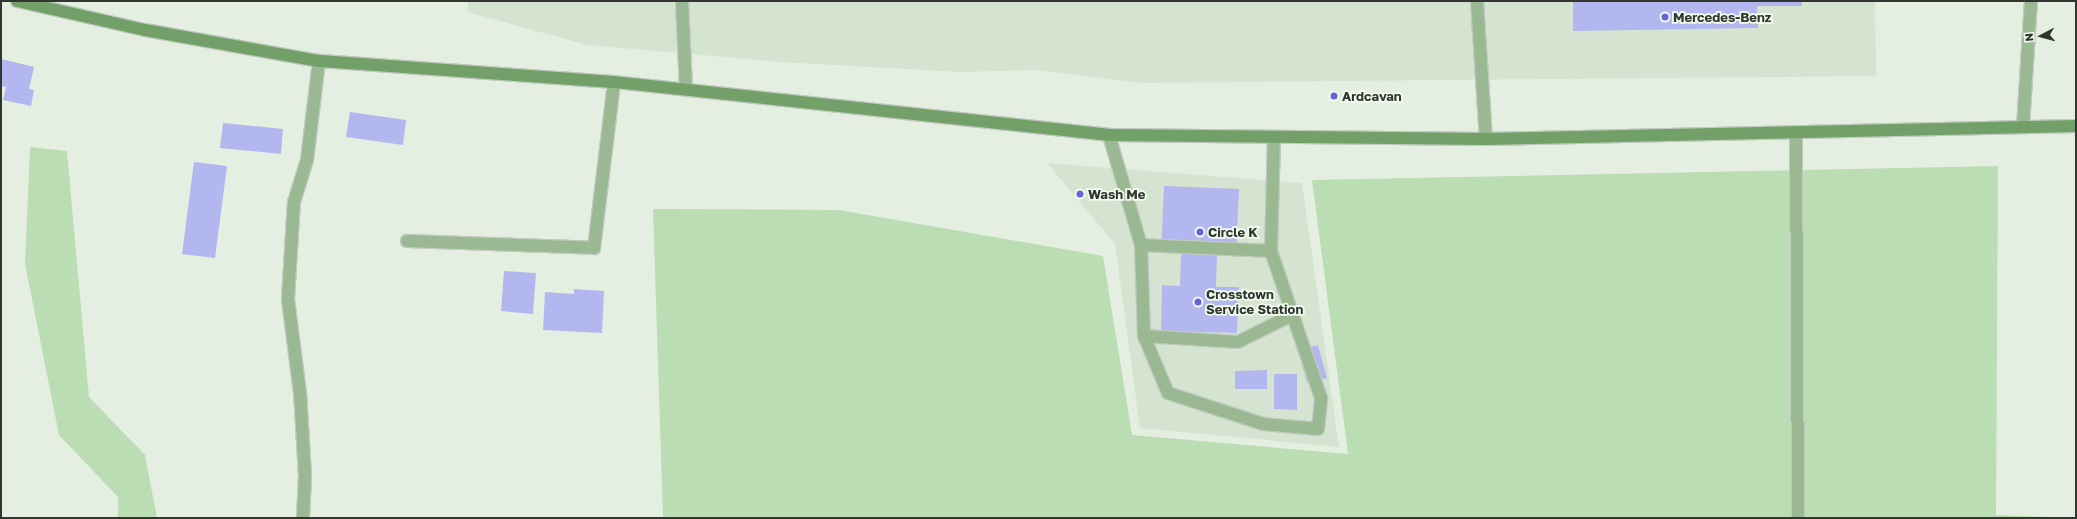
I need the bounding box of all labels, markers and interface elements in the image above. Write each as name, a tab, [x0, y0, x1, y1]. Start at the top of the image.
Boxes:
place label: Mercedes-Benz	[1673, 9, 1771, 25]
marker: Mercedes-Benz	[1660, 12, 1670, 22]
north arrow	[2021, 16, 2061, 56]
text: N	[2022, 32, 2035, 42]
place label: Ardcavan	[1342, 88, 1402, 104]
marker: Ardcavan	[1329, 91, 1339, 101]
place label: Wash Me	[1088, 186, 1146, 202]
marker: Wash Me	[1075, 189, 1085, 199]
place label: Circle K	[1208, 224, 1258, 240]
marker: Circle K	[1195, 227, 1205, 237]
place label: Crosstown Service Station	[1206, 287, 1303, 318]
marker: Crosstown Service Station	[1193, 297, 1203, 307]

